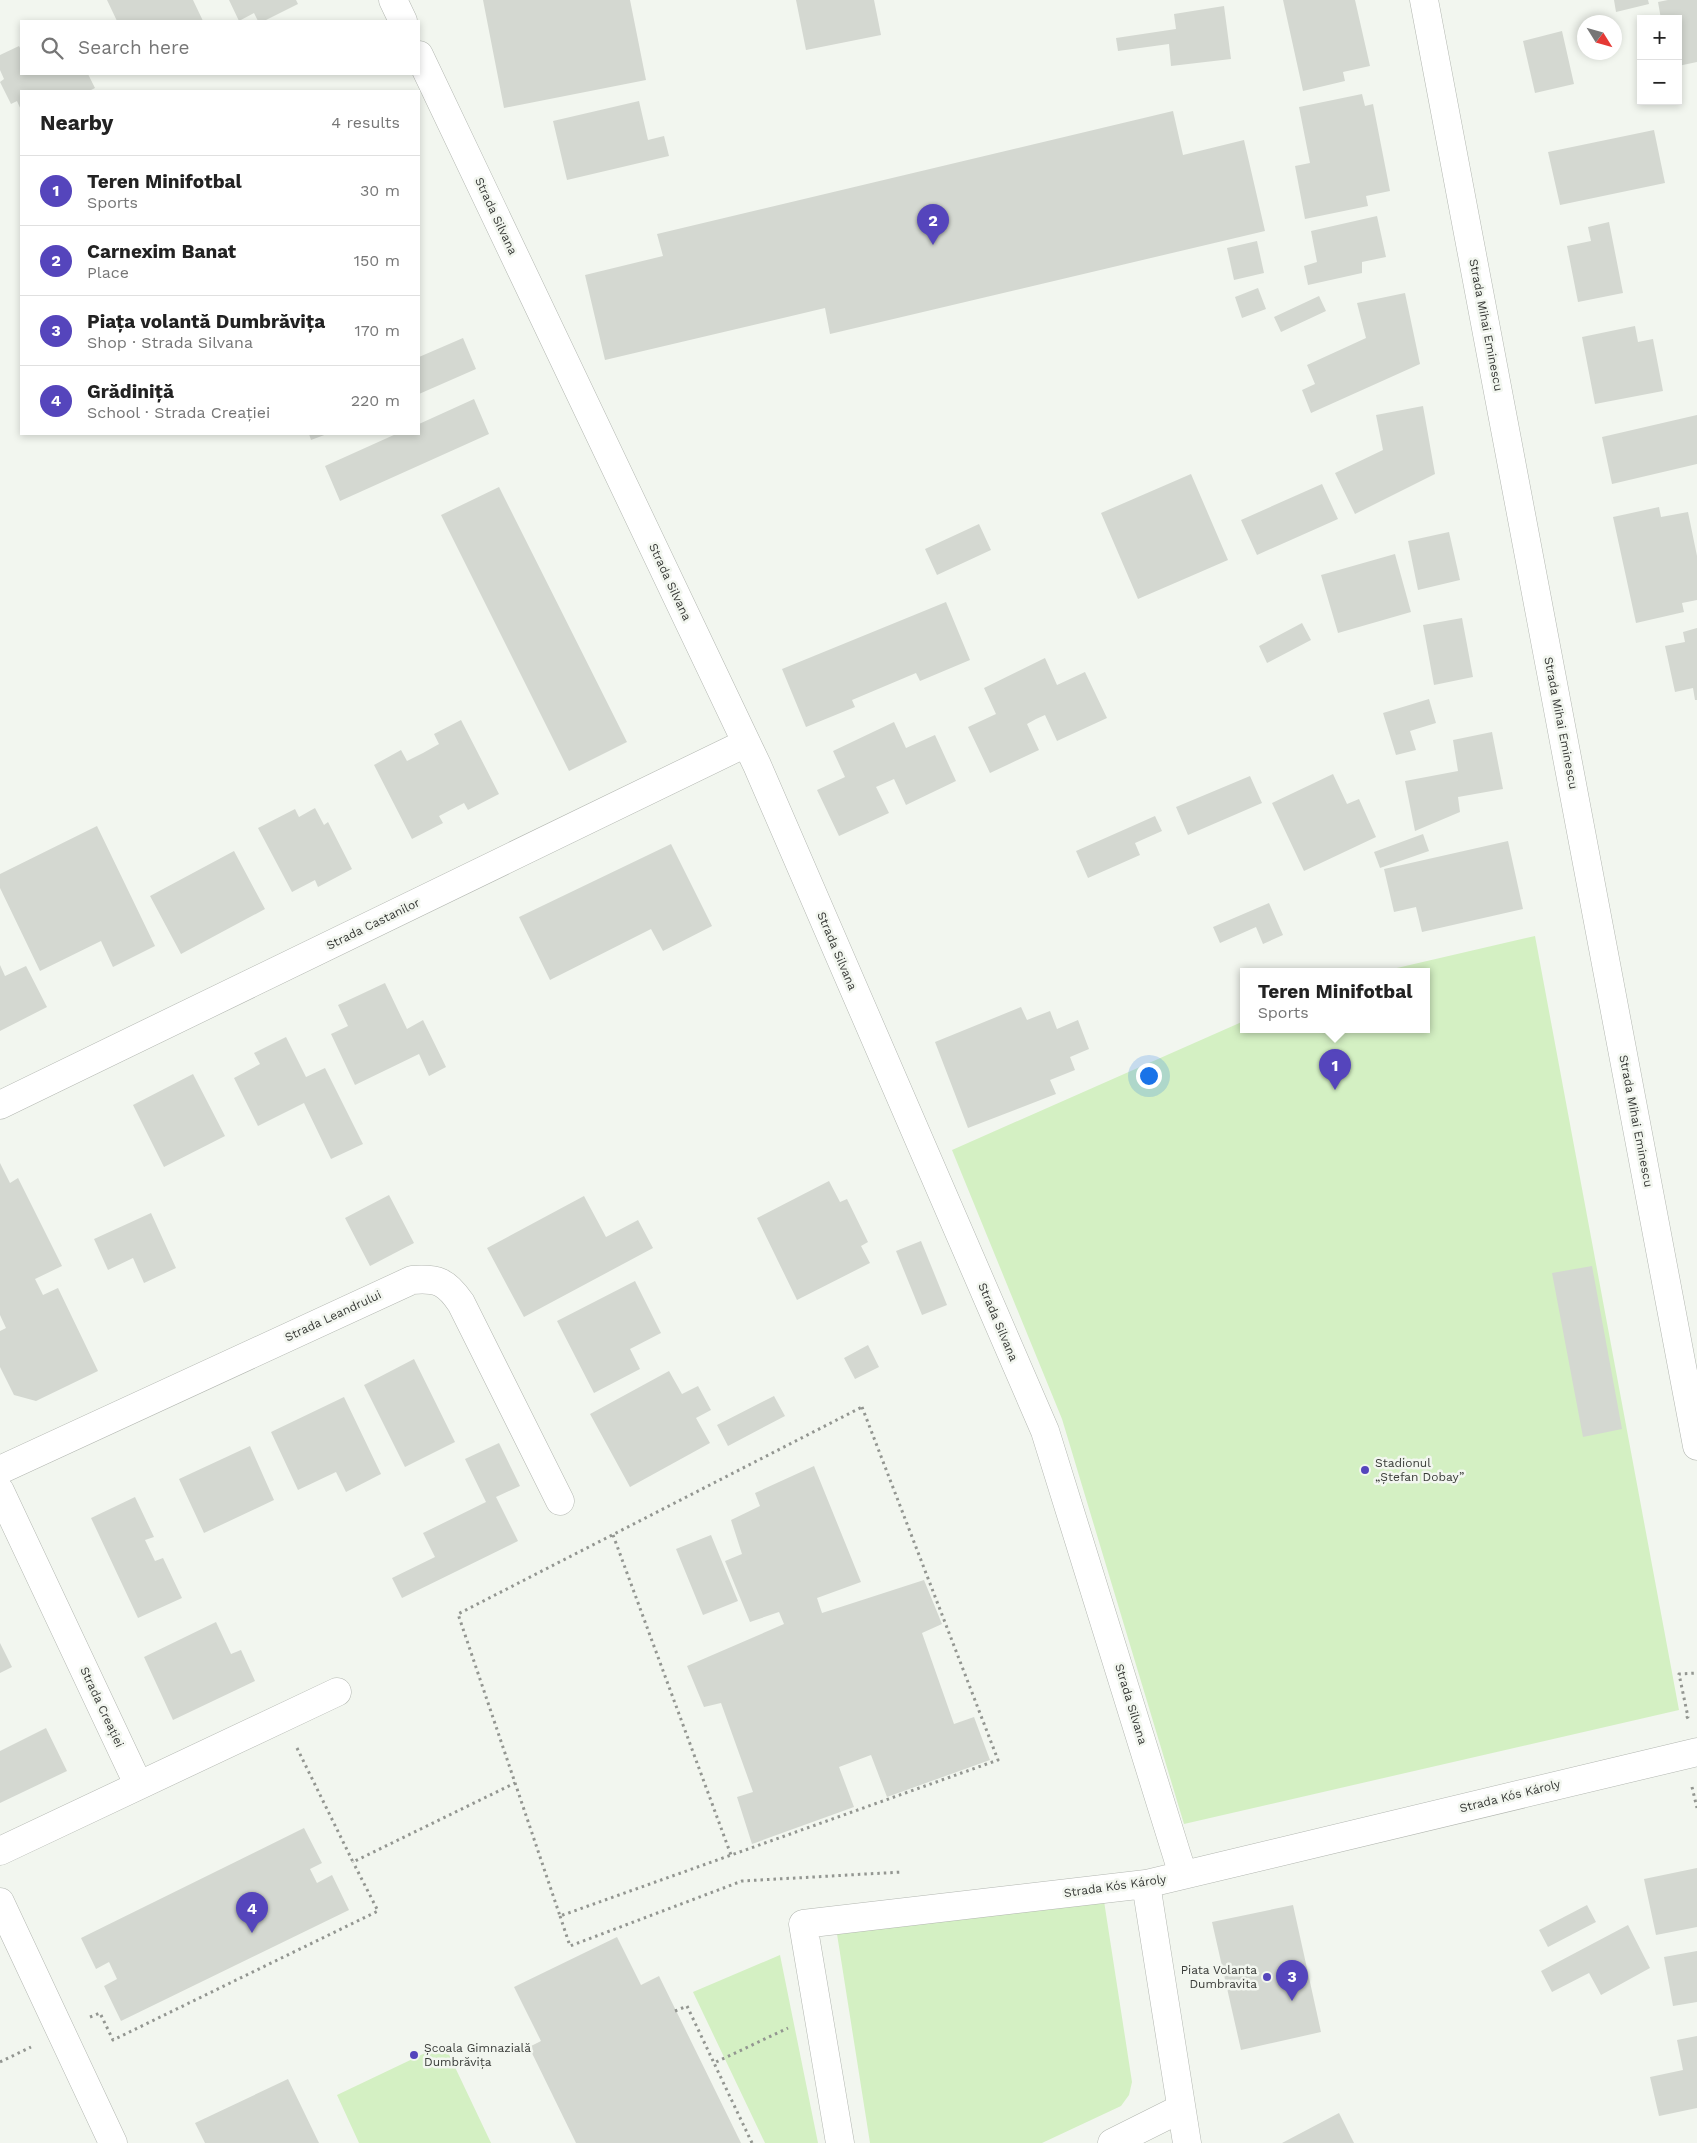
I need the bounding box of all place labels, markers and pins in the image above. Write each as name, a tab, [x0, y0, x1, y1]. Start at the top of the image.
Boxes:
pin: 2	[917, 204, 949, 245]
pin: 1	[1319, 1049, 1351, 1090]
place label: Stadionul „Ștefan Dobay”	[1375, 1456, 1464, 1484]
marker: Stadionul „Ștefan Dobay”	[1359, 1464, 1371, 1476]
pin: 4	[236, 1892, 268, 1933]
pin: 3	[1276, 1960, 1308, 2001]
place label: Piata Volanta Dumbravita	[1181, 1963, 1257, 1991]
marker: Piata Volanta Dumbravita	[1261, 1971, 1273, 1983]
place label: Școala Gimnazială Dumbrăvița	[424, 2041, 531, 2069]
marker: Școala Gimnazială Dumbrăvița	[408, 2049, 420, 2061]

